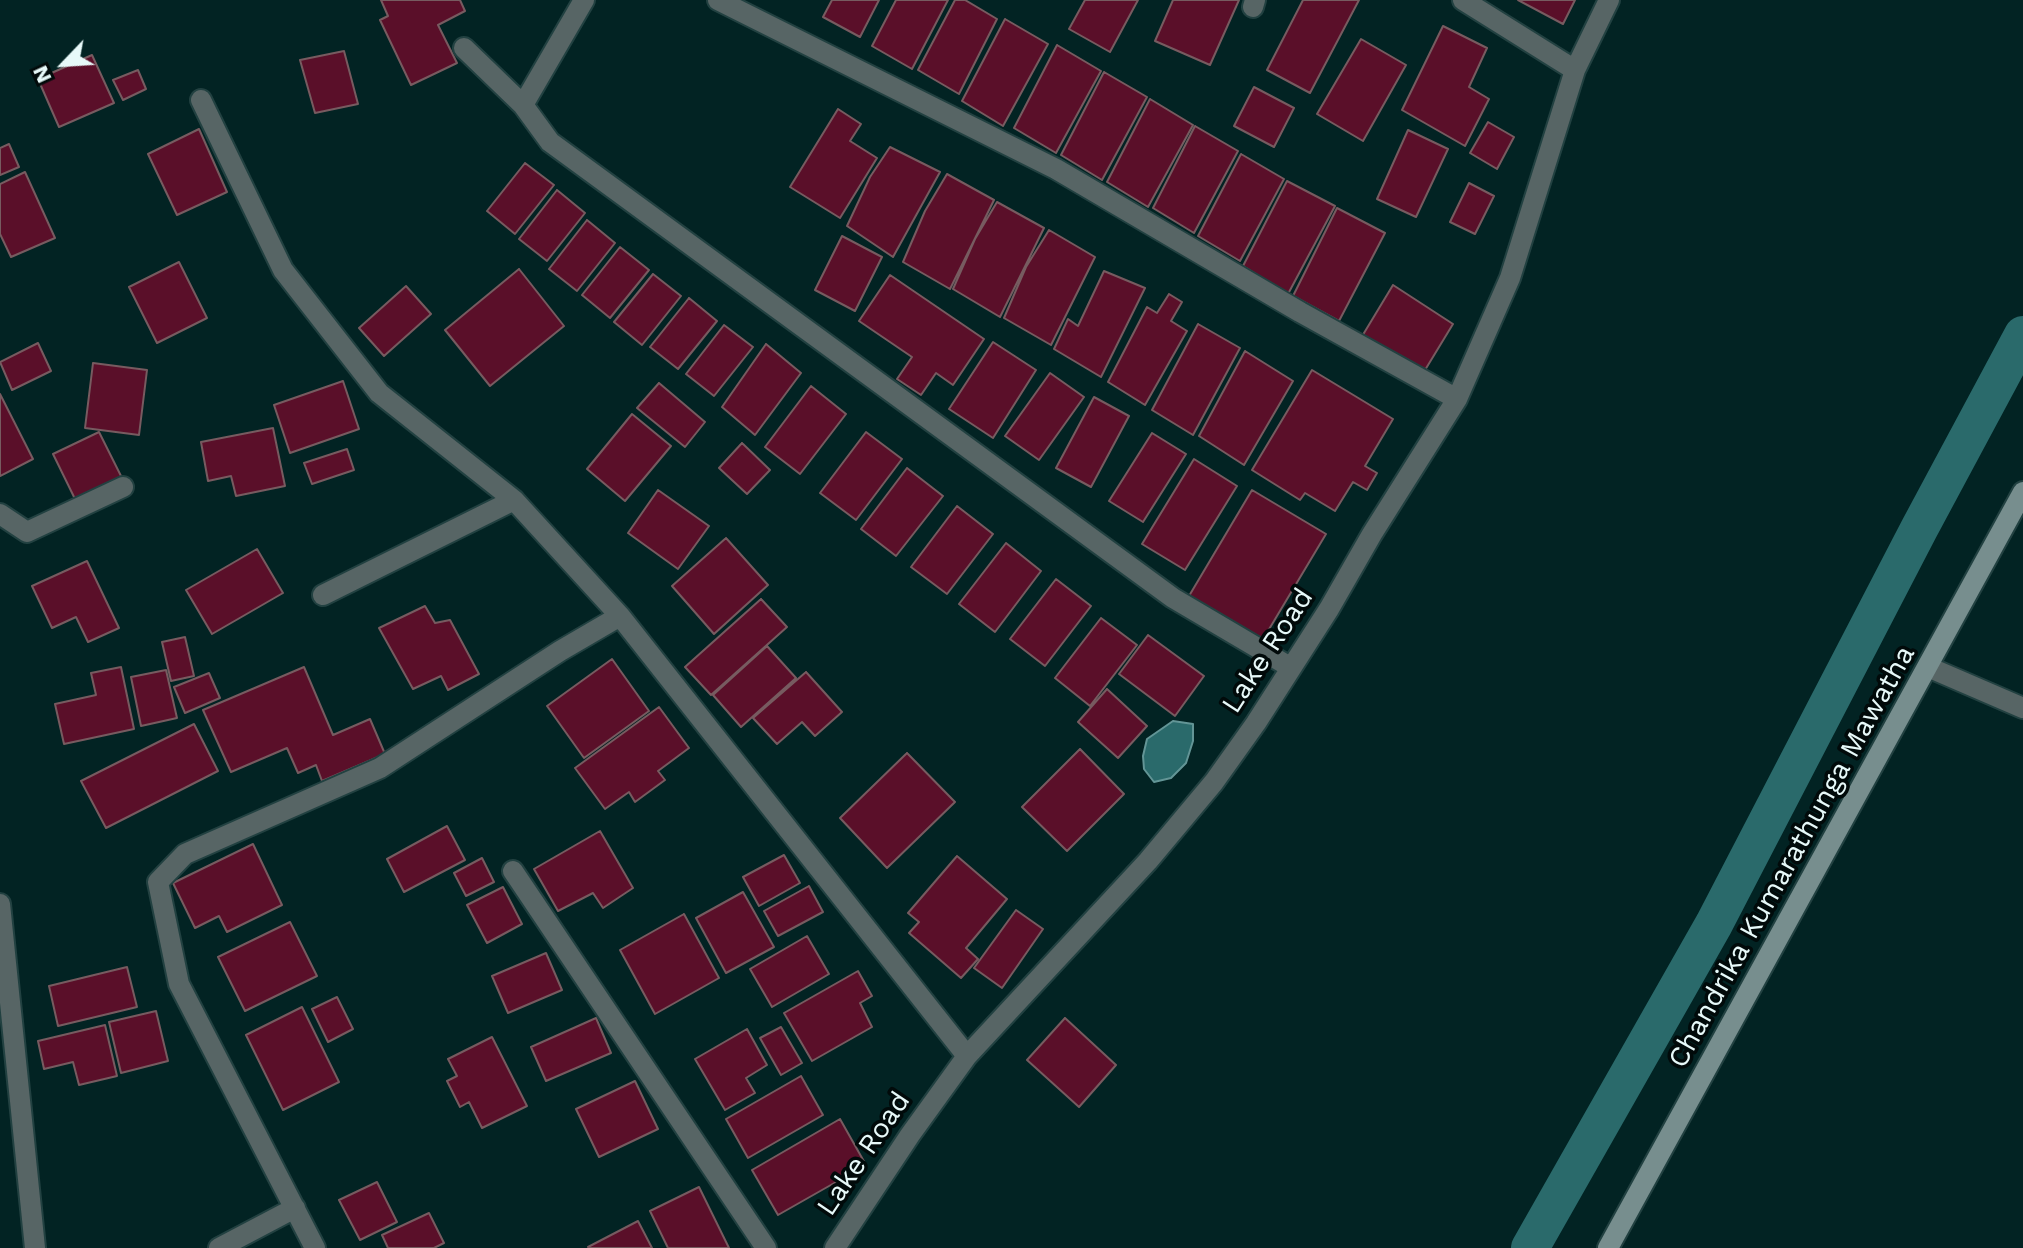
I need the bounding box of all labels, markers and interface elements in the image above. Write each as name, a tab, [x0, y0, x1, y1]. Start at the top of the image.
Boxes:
north arrow	[24, 24, 104, 104]
text: N	[27, 62, 57, 87]
street label: Lake Road	[1215, 582, 1321, 720]
street label: Chandrika Kumarathunga Mawatha	[1662, 640, 1922, 1074]
street label: Lake Road	[810, 1086, 918, 1222]

